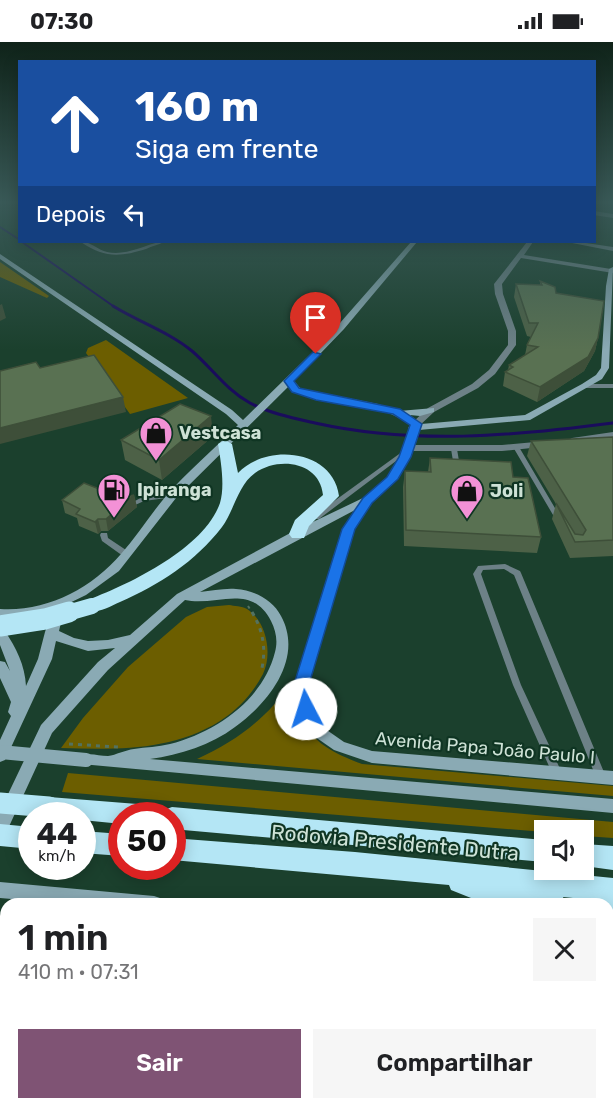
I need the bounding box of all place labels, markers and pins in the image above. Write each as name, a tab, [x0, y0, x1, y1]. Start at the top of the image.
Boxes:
pin	[290, 292, 341, 354]
shop icon: Vestcasa	[138, 415, 174, 462]
place label: Vestcasa	[179, 422, 261, 444]
fuel station icon: Ipiranga	[96, 472, 132, 519]
shop icon: Joli	[449, 473, 485, 520]
place label: Ipiranga	[137, 479, 212, 501]
place label: Joli	[490, 480, 523, 502]

